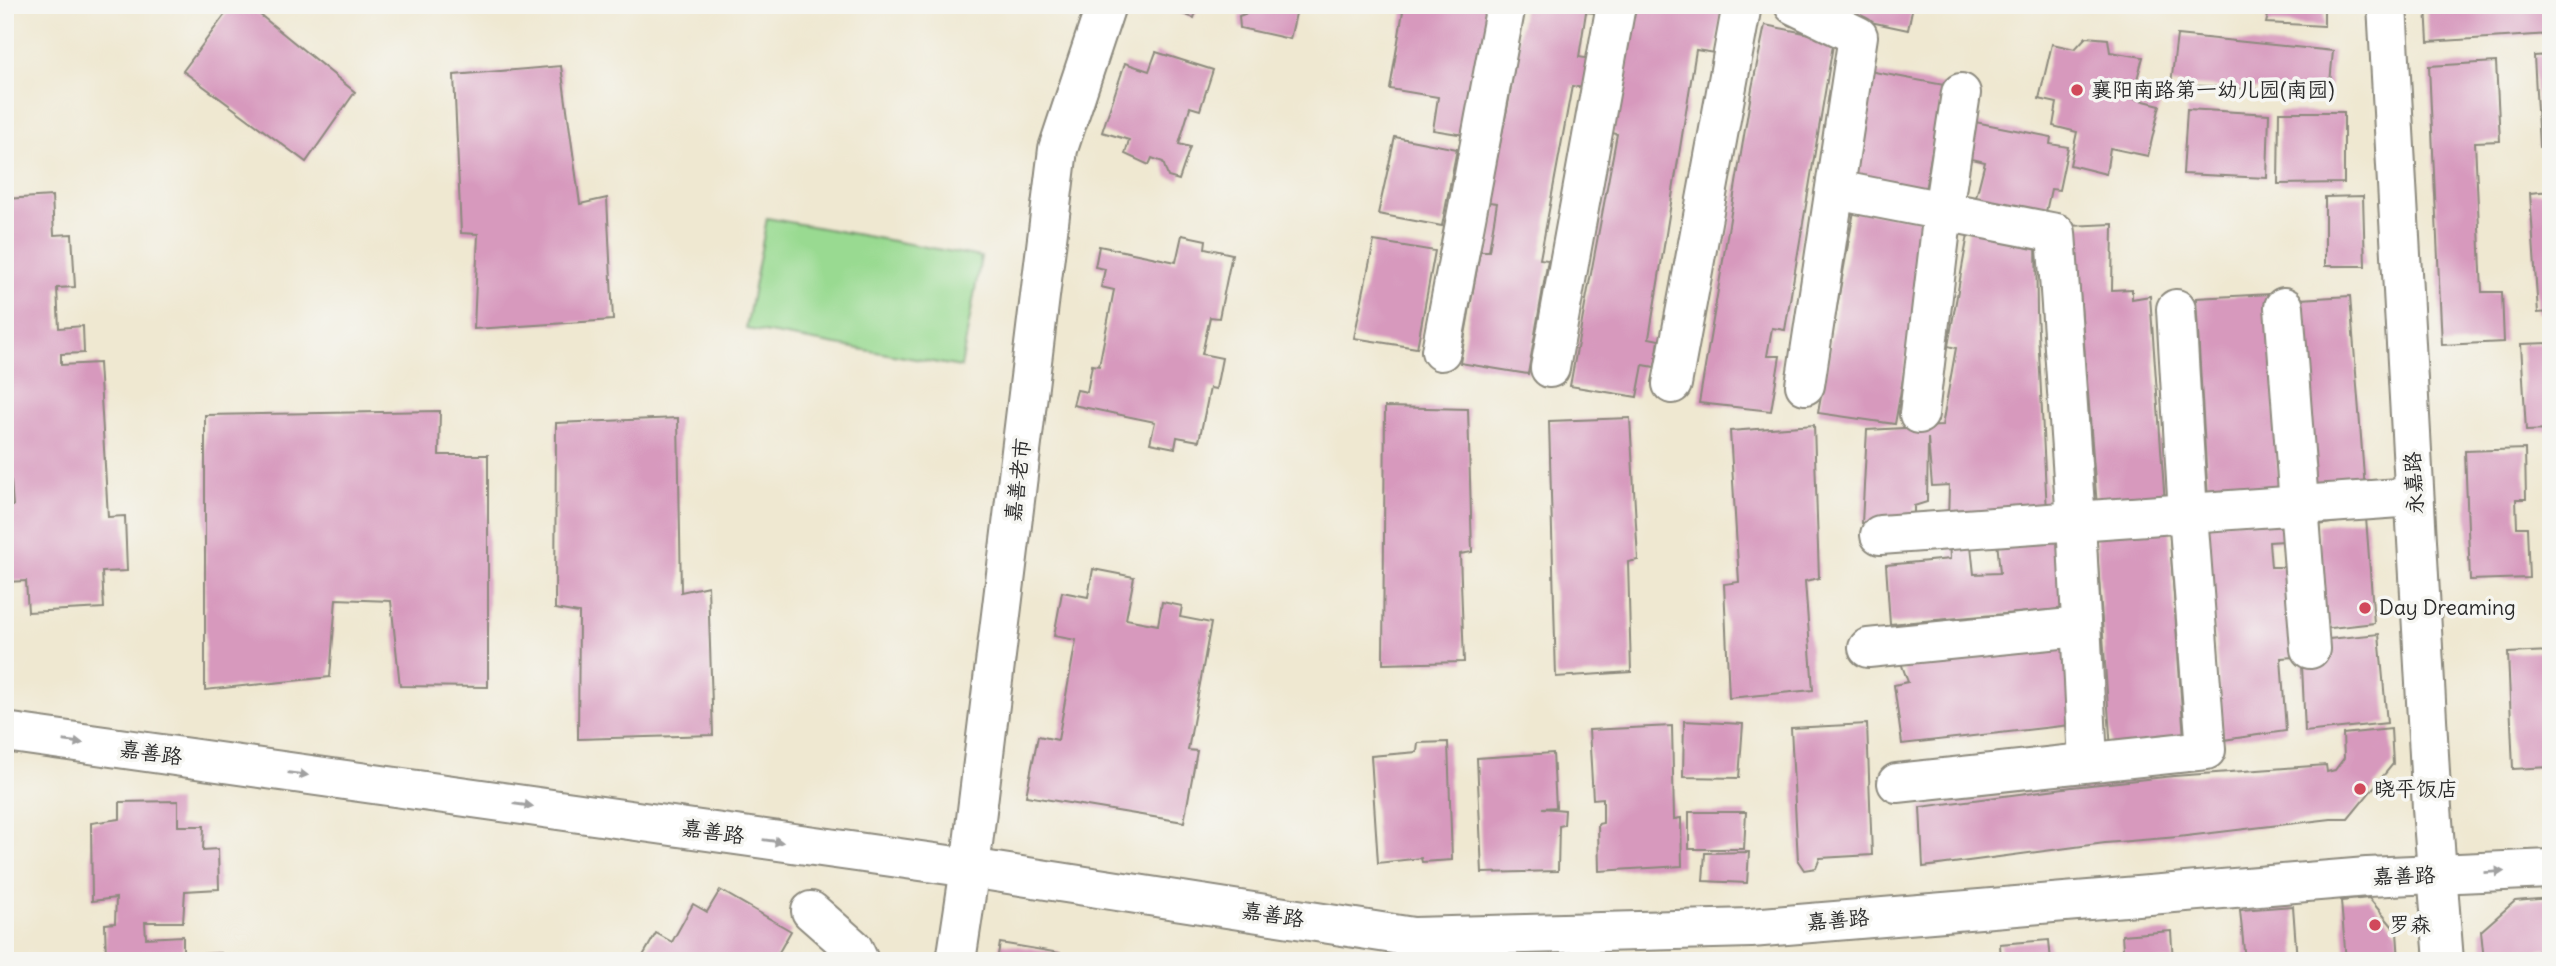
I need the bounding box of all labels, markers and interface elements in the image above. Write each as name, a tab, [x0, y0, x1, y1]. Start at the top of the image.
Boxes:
place label: 襄阳南路第一幼儿园(南园)	[2091, 76, 2335, 103]
marker: 襄阳南路第一幼儿园(南园)	[2069, 82, 2085, 98]
street label: 嘉善老市	[999, 437, 1036, 523]
street label: 永嘉路	[2398, 451, 2429, 515]
place label: Day Dreaming	[2379, 594, 2516, 621]
marker: Day Dreaming	[2357, 600, 2373, 616]
street label: 嘉善路	[118, 735, 184, 770]
one-way arrow	[62, 737, 84, 748]
one-way arrow	[287, 768, 309, 779]
place label: 晓平饭店	[2374, 775, 2458, 802]
marker: 晓平饭店	[2352, 781, 2368, 797]
one-way arrow	[513, 800, 535, 811]
street label: 嘉善路	[680, 814, 746, 849]
one-way arrow	[762, 835, 784, 846]
street label: 嘉善路	[2372, 861, 2436, 890]
one-way arrow	[2483, 866, 2505, 877]
street label: 嘉善路	[1240, 896, 1306, 933]
street label: 嘉善路	[1805, 903, 1871, 936]
place label: 罗森	[2389, 911, 2431, 938]
marker: 罗森	[2367, 917, 2383, 933]

